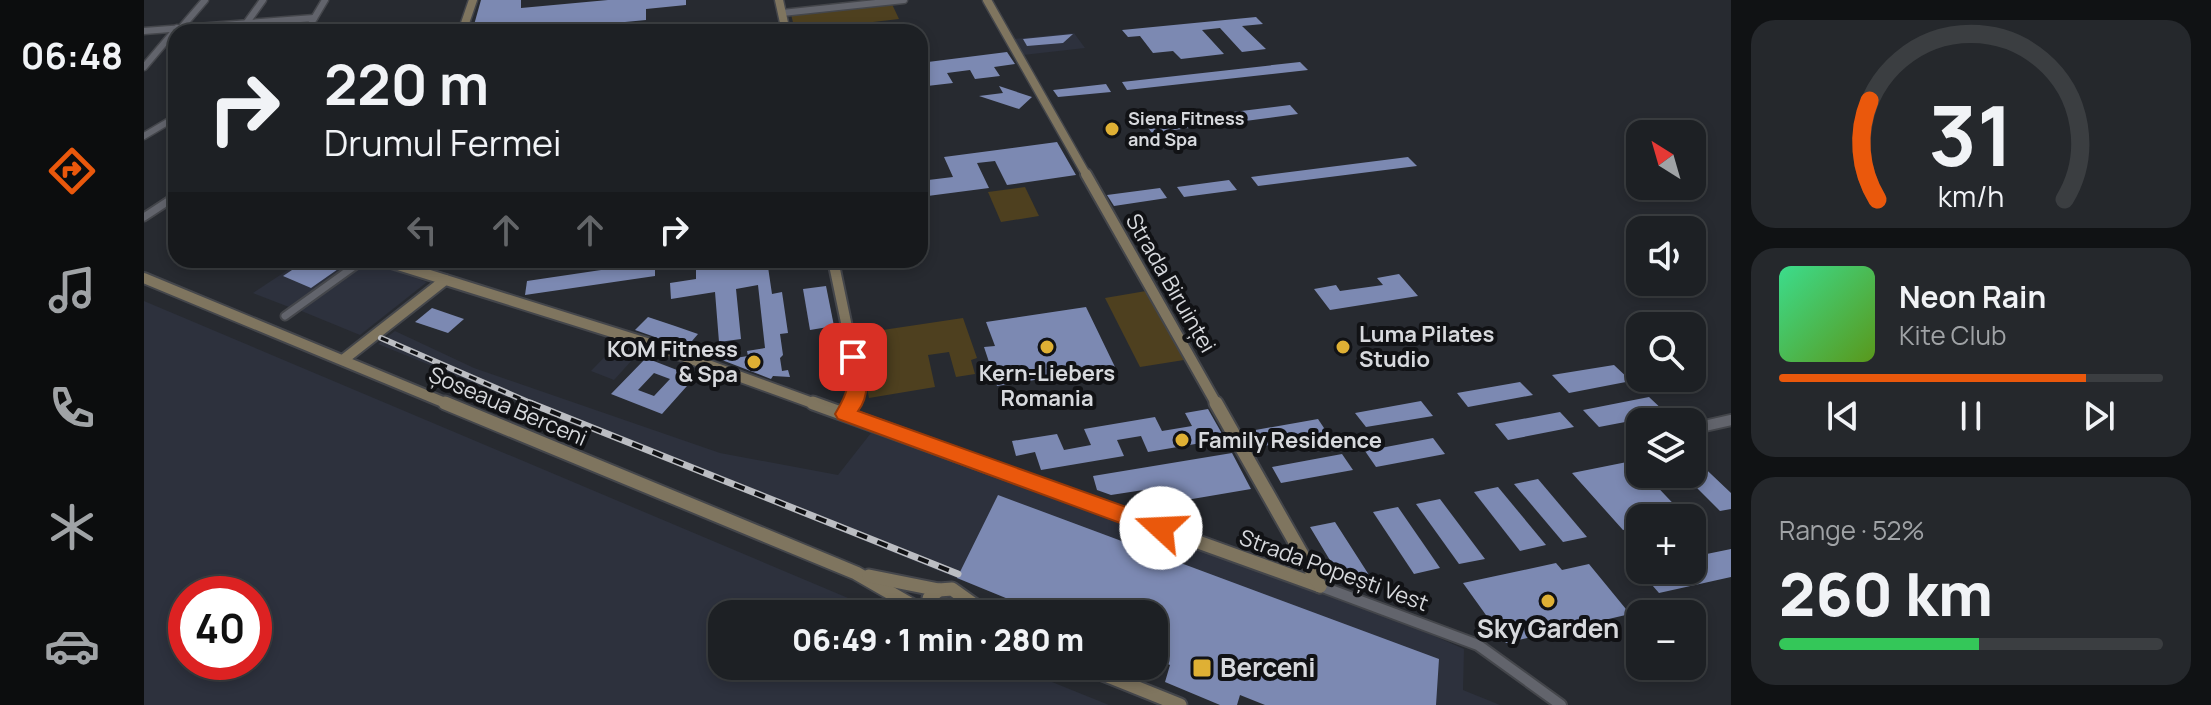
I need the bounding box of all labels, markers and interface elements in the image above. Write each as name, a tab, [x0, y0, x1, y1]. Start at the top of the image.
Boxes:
text: 06:48	[21, 31, 123, 80]
text: 220 m	[324, 45, 489, 122]
icon: right	[192, 56, 296, 160]
text: 31	[1929, 77, 2013, 191]
place label: Siena Fitness and Spa	[1128, 106, 1245, 151]
text: Drumul Fermei	[324, 118, 562, 167]
marker: Siena Fitness and Spa	[1103, 120, 1121, 138]
north arrow	[1626, 120, 1706, 200]
map controls	[1626, 120, 1706, 680]
icon: directions	[44, 143, 100, 199]
text: km/h	[1938, 177, 2004, 216]
icon: left	[400, 208, 444, 252]
icon: ahead	[484, 208, 528, 252]
icon: ahead	[568, 208, 612, 252]
icon: right	[652, 208, 696, 252]
street label: Strada Biruinței	[1119, 208, 1223, 358]
button: sound	[1626, 216, 1706, 296]
icon: music	[44, 262, 100, 318]
text: Neon Rain	[1899, 276, 2046, 317]
button: search	[1626, 312, 1706, 392]
text: Kite Club	[1899, 317, 2006, 353]
place label: Luma Pilates Studio	[1359, 319, 1495, 374]
pin	[819, 323, 887, 391]
place label: KOM Fitness & Spa	[607, 334, 738, 389]
icon: arrive	[831, 335, 875, 379]
marker: Kern-Liebers Romania	[1038, 338, 1056, 356]
marker: Luma Pilates Studio	[1334, 338, 1352, 356]
marker: KOM Fitness & Spa	[745, 353, 763, 371]
place label: Kern-Liebers Romania	[979, 358, 1115, 413]
street label: Șoseaua Berceni	[424, 359, 592, 453]
icon: phone	[44, 380, 100, 436]
icon: previous	[1821, 394, 1865, 438]
icon: pause	[1949, 394, 1993, 438]
icon: next	[2077, 394, 2121, 438]
button: layers	[1626, 408, 1706, 488]
place label: Family Residence	[1198, 425, 1382, 455]
marker: Family Residence	[1173, 431, 1191, 449]
position arrow	[1119, 486, 1203, 570]
icon: climate	[44, 499, 100, 555]
button: +	[1626, 504, 1706, 584]
text: Range · 52%	[1779, 512, 1925, 548]
street label: Strada Popești Vest	[1235, 522, 1433, 618]
text: 260 km	[1779, 552, 1993, 634]
speed limit sign: 40	[168, 576, 272, 680]
marker: Sky Garden	[1539, 592, 1557, 610]
button: −	[1626, 600, 1706, 680]
place label: Sky Garden	[1477, 610, 1619, 646]
icon: car	[44, 618, 100, 674]
text: 06:49 · 1 min · 280 m	[792, 619, 1084, 660]
place label: Berceni	[1220, 649, 1316, 685]
marker: Berceni	[1191, 657, 1213, 679]

